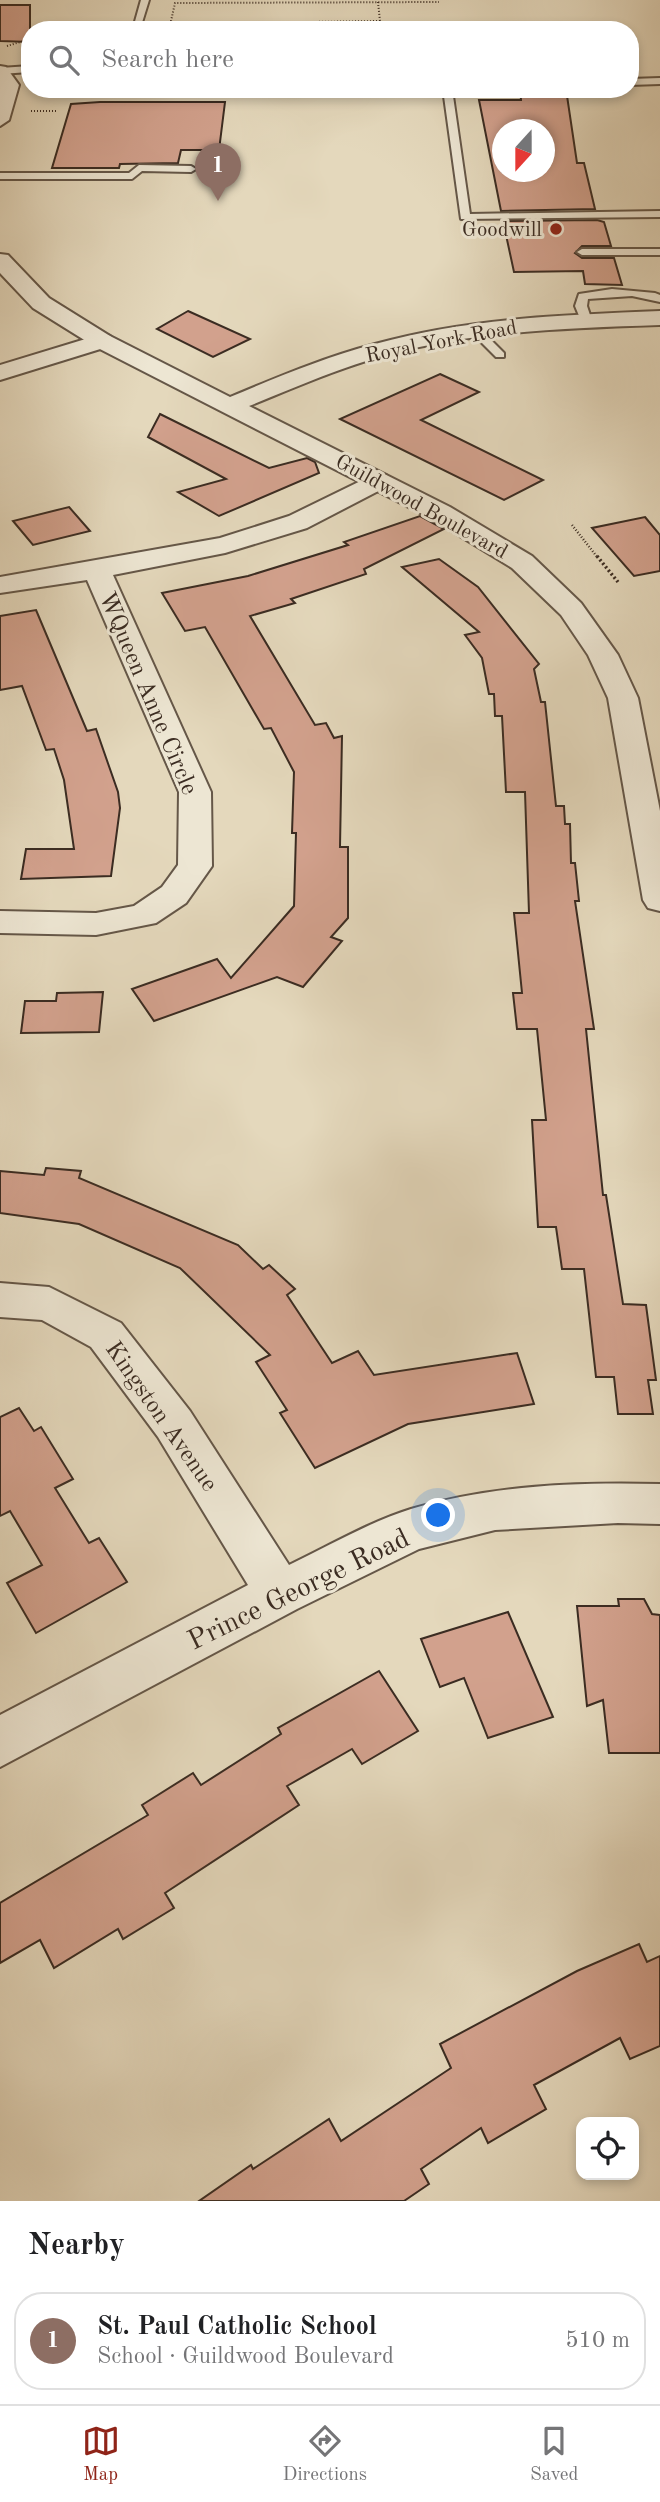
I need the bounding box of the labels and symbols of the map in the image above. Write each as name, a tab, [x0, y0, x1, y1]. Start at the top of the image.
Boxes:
north arrow	[492, 119, 555, 182]
pin: 1	[195, 143, 241, 201]
place label: Goodwill	[462, 220, 542, 241]
marker: Goodwill	[548, 221, 564, 237]
street label: Royal York Road	[364, 317, 519, 367]
street label: Guildwood Boulevard	[332, 451, 511, 563]
street label: WQueen Anne Circle	[94, 589, 201, 799]
street label: Kingston Avenue	[100, 1338, 221, 1497]
your location	[421, 1498, 455, 1532]
street label: Prince George Road	[184, 1525, 415, 1656]

